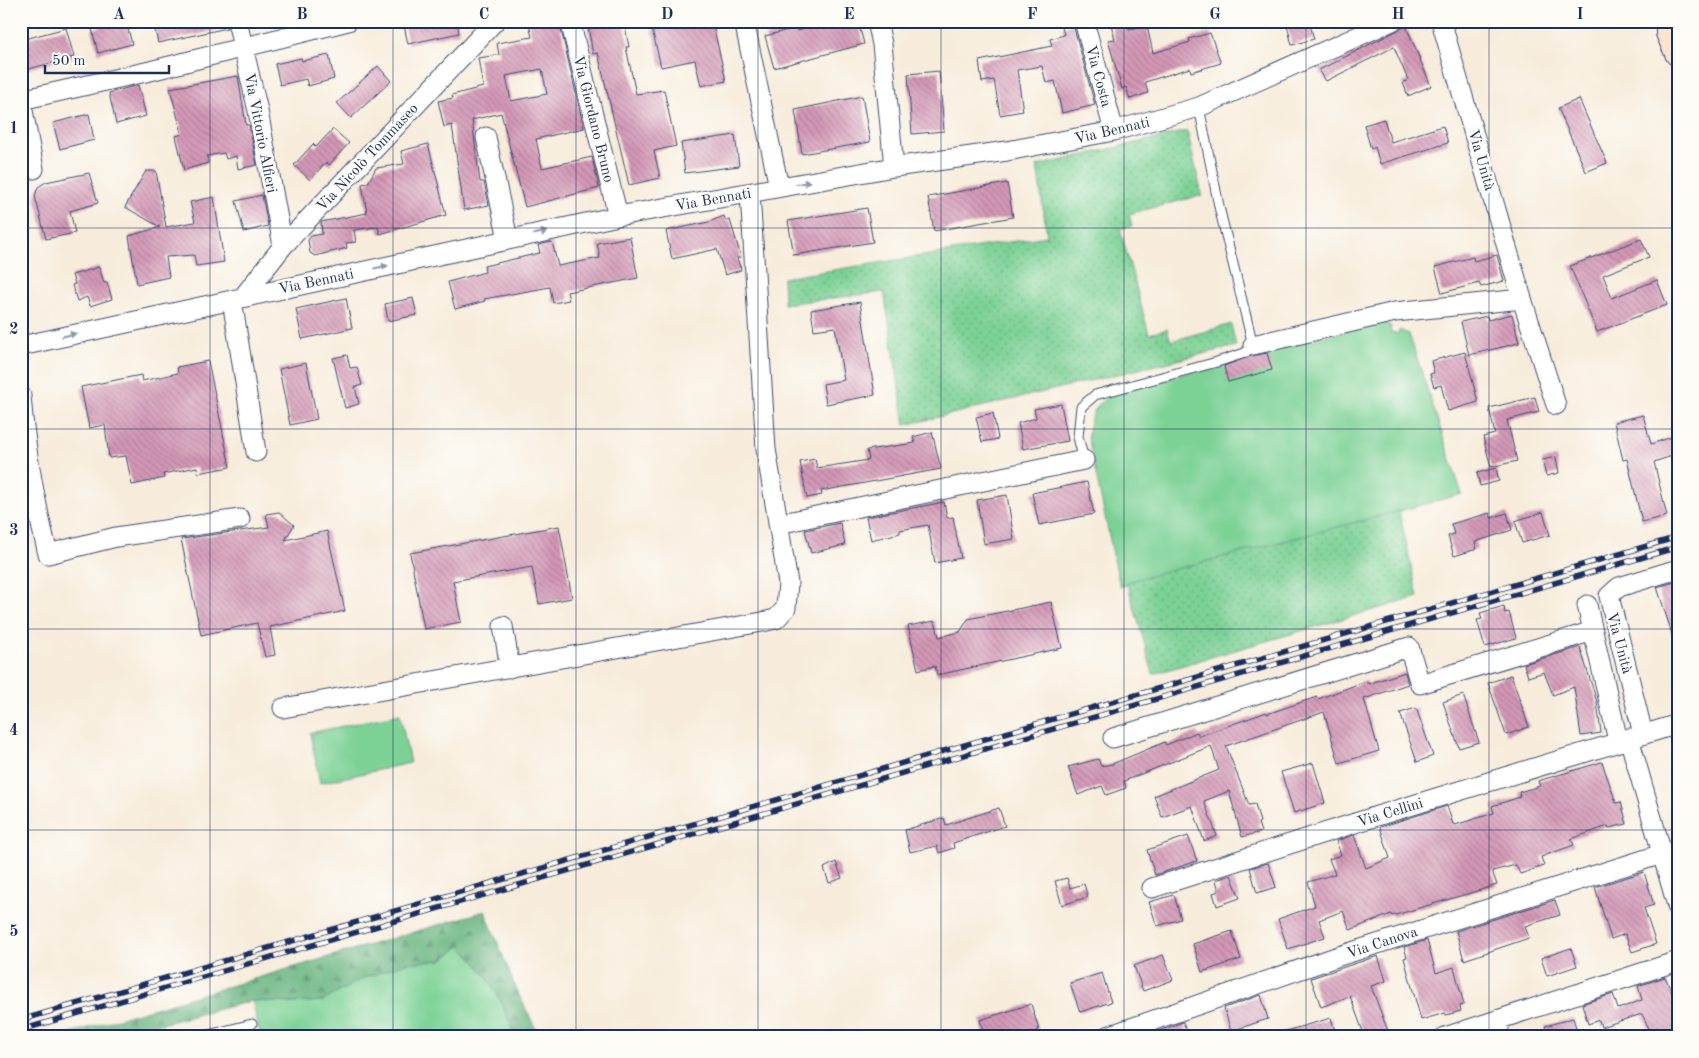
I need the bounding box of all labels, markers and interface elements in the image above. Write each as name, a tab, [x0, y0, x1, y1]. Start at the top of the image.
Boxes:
text: A	[113, 7, 125, 23]
text: B	[296, 7, 308, 23]
text: C	[479, 7, 489, 23]
text: D	[661, 7, 673, 23]
text: E	[843, 7, 855, 23]
text: F	[1027, 7, 1038, 23]
text: G	[1209, 7, 1221, 23]
text: H	[1391, 7, 1405, 23]
text: I	[1576, 7, 1584, 23]
scale bar	[45, 42, 169, 74]
street label: Via Costa	[1082, 44, 1113, 109]
text: 50 m	[52, 54, 86, 69]
street label: Via Giordano Bruno	[570, 54, 616, 184]
street label: Via Vittorio Alfieri	[241, 72, 279, 195]
street label: Via Nicolò Tommaseo	[315, 101, 422, 215]
street label: Via Bennati	[1073, 116, 1151, 147]
text: 1	[9, 121, 19, 137]
street label: Via Unità	[1465, 128, 1497, 193]
one-way arrow	[795, 178, 811, 186]
street label: Via Bennati	[674, 186, 752, 215]
one-way arrow	[533, 228, 549, 236]
one-way arrow	[374, 263, 389, 271]
street label: Via Bennati	[277, 267, 355, 298]
text: 2	[9, 322, 19, 338]
one-way arrow	[61, 331, 76, 339]
text: 3	[9, 523, 19, 539]
street label: Via Unità	[1603, 611, 1634, 676]
text: 4	[9, 723, 19, 739]
street label: Via Cellini	[1356, 796, 1425, 831]
text: 5	[9, 924, 19, 940]
street label: Via Canova	[1345, 925, 1420, 962]

